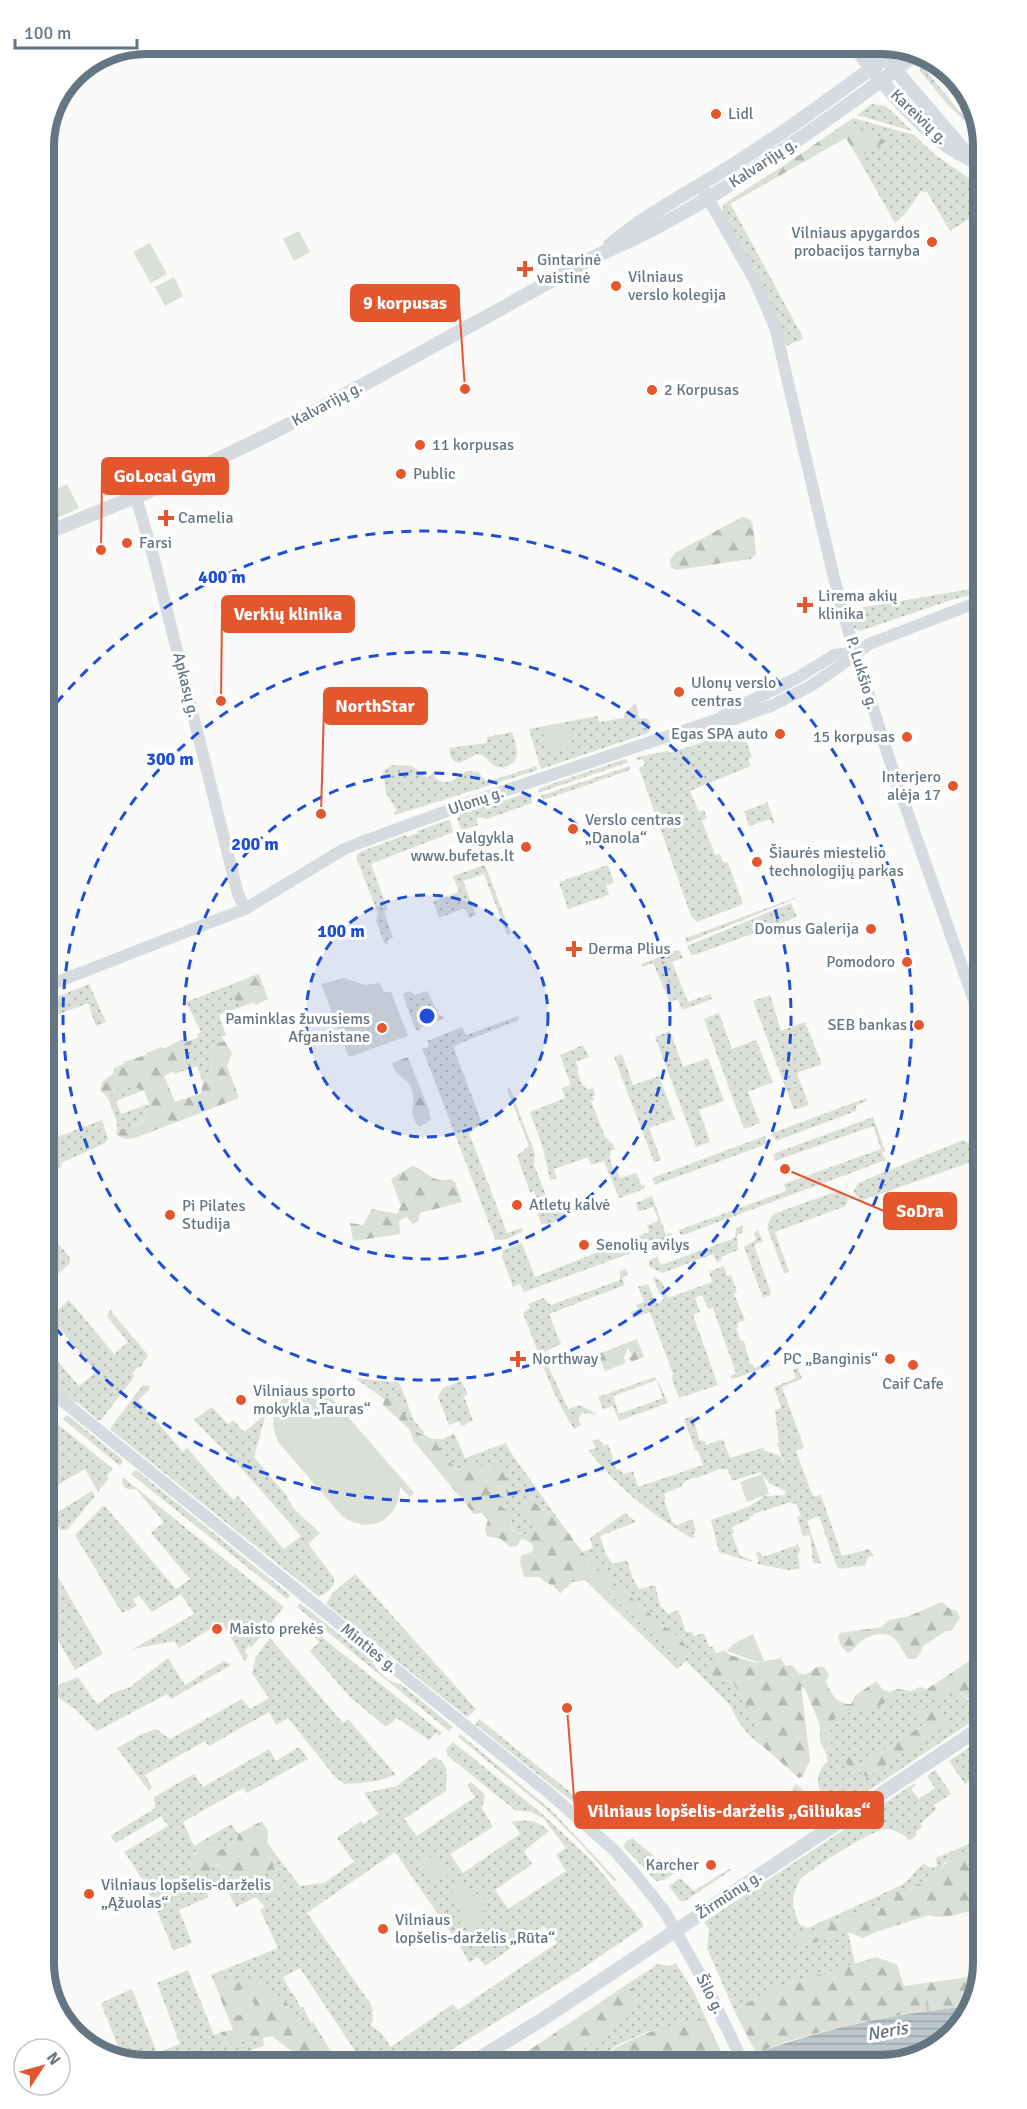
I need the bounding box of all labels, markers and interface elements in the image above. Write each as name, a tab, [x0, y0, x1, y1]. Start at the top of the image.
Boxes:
scale bar	[15, 12, 136, 50]
text: 100 m	[24, 22, 71, 44]
street label: Kareivių g.	[886, 85, 952, 149]
place label: Lidl	[728, 104, 754, 124]
marker: Lidl	[709, 107, 723, 121]
street label: Kalvarijų g.	[725, 134, 801, 192]
place label: Vilniaus apygardos probacijos tarnyba	[791, 223, 920, 261]
marker: Vilniaus apygardos probacijos tarnyba	[925, 235, 939, 249]
place label: Gintarinė vaistinė	[537, 250, 601, 288]
marker: Gintarinė vaistinė	[518, 262, 532, 276]
place label: Vilniaus verslo kolegija	[628, 267, 726, 305]
marker: Vilniaus verslo kolegija	[609, 279, 623, 293]
callout: 9 korpusas	[351, 285, 459, 321]
text: 9 korpusas	[363, 292, 447, 314]
street label: Kalvarijų g.	[288, 377, 366, 431]
place label: 2 Korpusas	[664, 380, 739, 400]
marker: 2 Korpusas	[645, 383, 659, 397]
place label: 11 korpusas	[432, 435, 514, 455]
marker: 11 korpusas	[413, 438, 427, 452]
callout: GoLocal Gym	[102, 458, 228, 494]
place label: Public	[413, 464, 456, 484]
text: GoLocal Gym	[114, 465, 216, 487]
marker: Public	[394, 467, 408, 481]
place label: Camelia	[178, 508, 234, 528]
marker: Camelia	[159, 511, 173, 525]
place label: Farsi	[139, 533, 172, 553]
marker: Farsi	[120, 536, 134, 550]
text: 400 m	[198, 566, 246, 588]
place label: Lirema akių klinika	[818, 586, 898, 624]
callout: Verkių klinika	[222, 596, 354, 632]
marker: Lirema akių klinika	[796, 596, 814, 614]
text: Verkių klinika	[234, 603, 342, 625]
street label: P. Lukšio g.	[841, 634, 883, 712]
street label: Apkasų g.	[168, 650, 204, 720]
place label: Ulonų verslo centras	[691, 673, 776, 711]
marker: Ulonų verslo centras	[672, 685, 686, 699]
callout: NorthStar	[324, 688, 427, 724]
text: NorthStar	[335, 695, 416, 717]
place label: Egas SPA auto	[671, 724, 768, 744]
marker: Egas SPA auto	[773, 727, 787, 741]
place label: 15 korpusas	[813, 727, 895, 747]
marker: 15 korpusas	[900, 730, 914, 744]
text: 300 m	[146, 748, 194, 770]
place label: Interjero alėja 17	[882, 767, 941, 805]
marker: Interjero alėja 17	[946, 779, 960, 793]
street label: Ulonų g.	[446, 782, 506, 820]
place label: Verslo centras „Danola“	[585, 810, 681, 848]
marker: Verslo centras „Danola“	[566, 822, 580, 836]
place label: Valgykla www.bufetas.lt	[410, 828, 514, 866]
text: 200 m	[231, 833, 279, 855]
marker: Valgykla www.bufetas.lt	[519, 840, 533, 854]
place label: Šiaurės miestelio technologijų parkas	[769, 843, 904, 881]
marker: Šiaurės miestelio technologijų parkas	[750, 855, 764, 869]
place label: Domus Galerija	[754, 919, 859, 939]
text: 100 m	[317, 920, 365, 942]
marker: Domus Galerija	[864, 922, 878, 936]
place label: Derma Plius	[588, 939, 670, 959]
marker: Derma Plius	[565, 940, 583, 958]
place label: Pomodoro	[826, 952, 895, 972]
marker: Pomodoro	[900, 955, 914, 969]
centre of rings	[417, 1006, 437, 1026]
place label: Paminklas žuvusiems Afganistane	[225, 1009, 370, 1047]
place label: SEB bankas	[827, 1015, 907, 1035]
marker: SEB bankas	[912, 1018, 926, 1032]
marker: Paminklas žuvusiems Afganistane	[375, 1021, 389, 1035]
callout: SoDra	[884, 1193, 956, 1229]
place label: Atletų kalvė	[529, 1195, 610, 1215]
place label: Pi Pilates Studija	[182, 1196, 245, 1234]
marker: Atletų kalvė	[510, 1198, 524, 1212]
text: SoDra	[896, 1200, 944, 1222]
marker: Pi Pilates Studija	[163, 1208, 177, 1222]
place label: Senolių avilys	[596, 1235, 689, 1255]
marker: Senolių avilys	[577, 1238, 591, 1252]
place label: Northway	[532, 1349, 599, 1369]
place label: PC „Banginis“	[783, 1349, 878, 1369]
marker: Northway	[509, 1350, 527, 1368]
marker: PC „Banginis“	[883, 1352, 897, 1366]
marker: Caif Cafe	[906, 1358, 920, 1372]
place label: Caif Cafe	[882, 1374, 944, 1394]
place label: Vilniaus sporto mokykla „Tauras“	[253, 1381, 371, 1419]
marker: Vilniaus sporto mokykla „Tauras“	[234, 1393, 248, 1407]
place label: Maisto prekės	[229, 1619, 323, 1639]
street label: Minties g.	[337, 1619, 401, 1677]
marker: Maisto prekės	[210, 1622, 224, 1636]
callout: Vilniaus lopšelis-darželis „Giliukas“	[575, 1792, 883, 1828]
text: Vilniaus lopšelis-darželis „Giliukas“	[587, 1800, 871, 1822]
place label: Karcher	[646, 1855, 699, 1875]
marker: Karcher	[704, 1858, 718, 1872]
street label: Žirmūnų g.	[692, 1866, 766, 1924]
place label: Vilniaus lopšelis-darželis „Ąžuolas“	[101, 1875, 271, 1913]
marker: Vilniaus lopšelis-darželis „Ąžuolas“	[82, 1887, 96, 1901]
place label: Vilniaus lopšelis-darželis „Rūta“	[395, 1910, 555, 1948]
marker: Vilniaus lopšelis-darželis „Rūta“	[376, 1922, 390, 1936]
street label: Šilo g.	[691, 1971, 729, 2017]
water label: Neris	[865, 2016, 911, 2045]
north arrow	[12, 2037, 72, 2097]
text: N	[42, 2048, 65, 2069]

